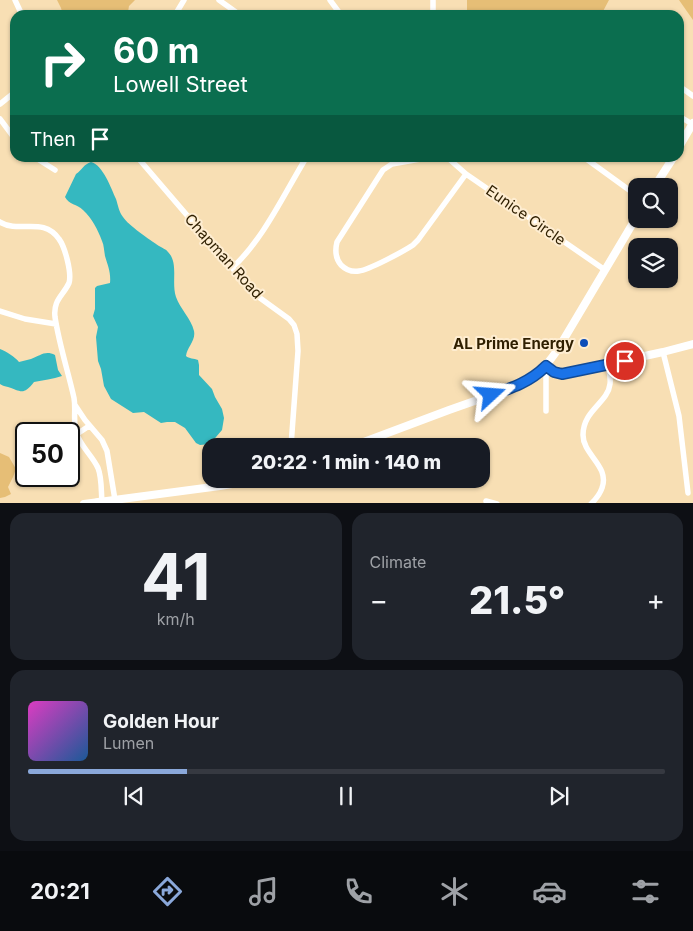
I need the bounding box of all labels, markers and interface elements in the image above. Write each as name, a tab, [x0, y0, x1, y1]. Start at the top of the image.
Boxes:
text: 60 m	[113, 29, 200, 71]
icon: right	[30, 30, 95, 95]
text: Lowell Street	[113, 71, 248, 97]
icon: arrive	[86, 125, 114, 153]
text: Then	[30, 128, 76, 151]
map controls	[628, 178, 678, 288]
button: search	[628, 178, 678, 228]
street label: Eunice Circle	[483, 181, 569, 249]
street label: Chapman Road	[181, 209, 267, 303]
button: layers	[628, 238, 678, 288]
place label: AL Prime Energy	[453, 334, 574, 353]
marker: AL Prime Energy	[578, 337, 590, 349]
pin	[604, 340, 646, 382]
icon: arrive	[611, 347, 639, 375]
position arrow	[464, 368, 516, 420]
speed limit sign: 50	[15, 422, 80, 487]
text: 20:22 · 1 min · 140 m	[251, 451, 441, 474]
text: 41	[141, 537, 211, 616]
text: Climate	[370, 552, 426, 572]
text: 21.5°	[469, 577, 565, 623]
text: −	[370, 583, 388, 617]
text: +	[646, 583, 665, 617]
text: km/h	[157, 609, 195, 629]
text: Golden Hour	[103, 710, 219, 733]
text: Lumen	[103, 733, 154, 753]
icon: previous	[120, 782, 148, 810]
icon: pause	[332, 782, 360, 810]
icon: next	[545, 782, 573, 810]
icon: directions	[150, 874, 185, 909]
icon: music	[246, 874, 281, 909]
icon: phone	[341, 874, 376, 909]
icon: climate	[437, 874, 472, 909]
icon: car	[532, 874, 567, 909]
icon: filters	[628, 874, 663, 909]
text: 20:21	[30, 878, 90, 904]

